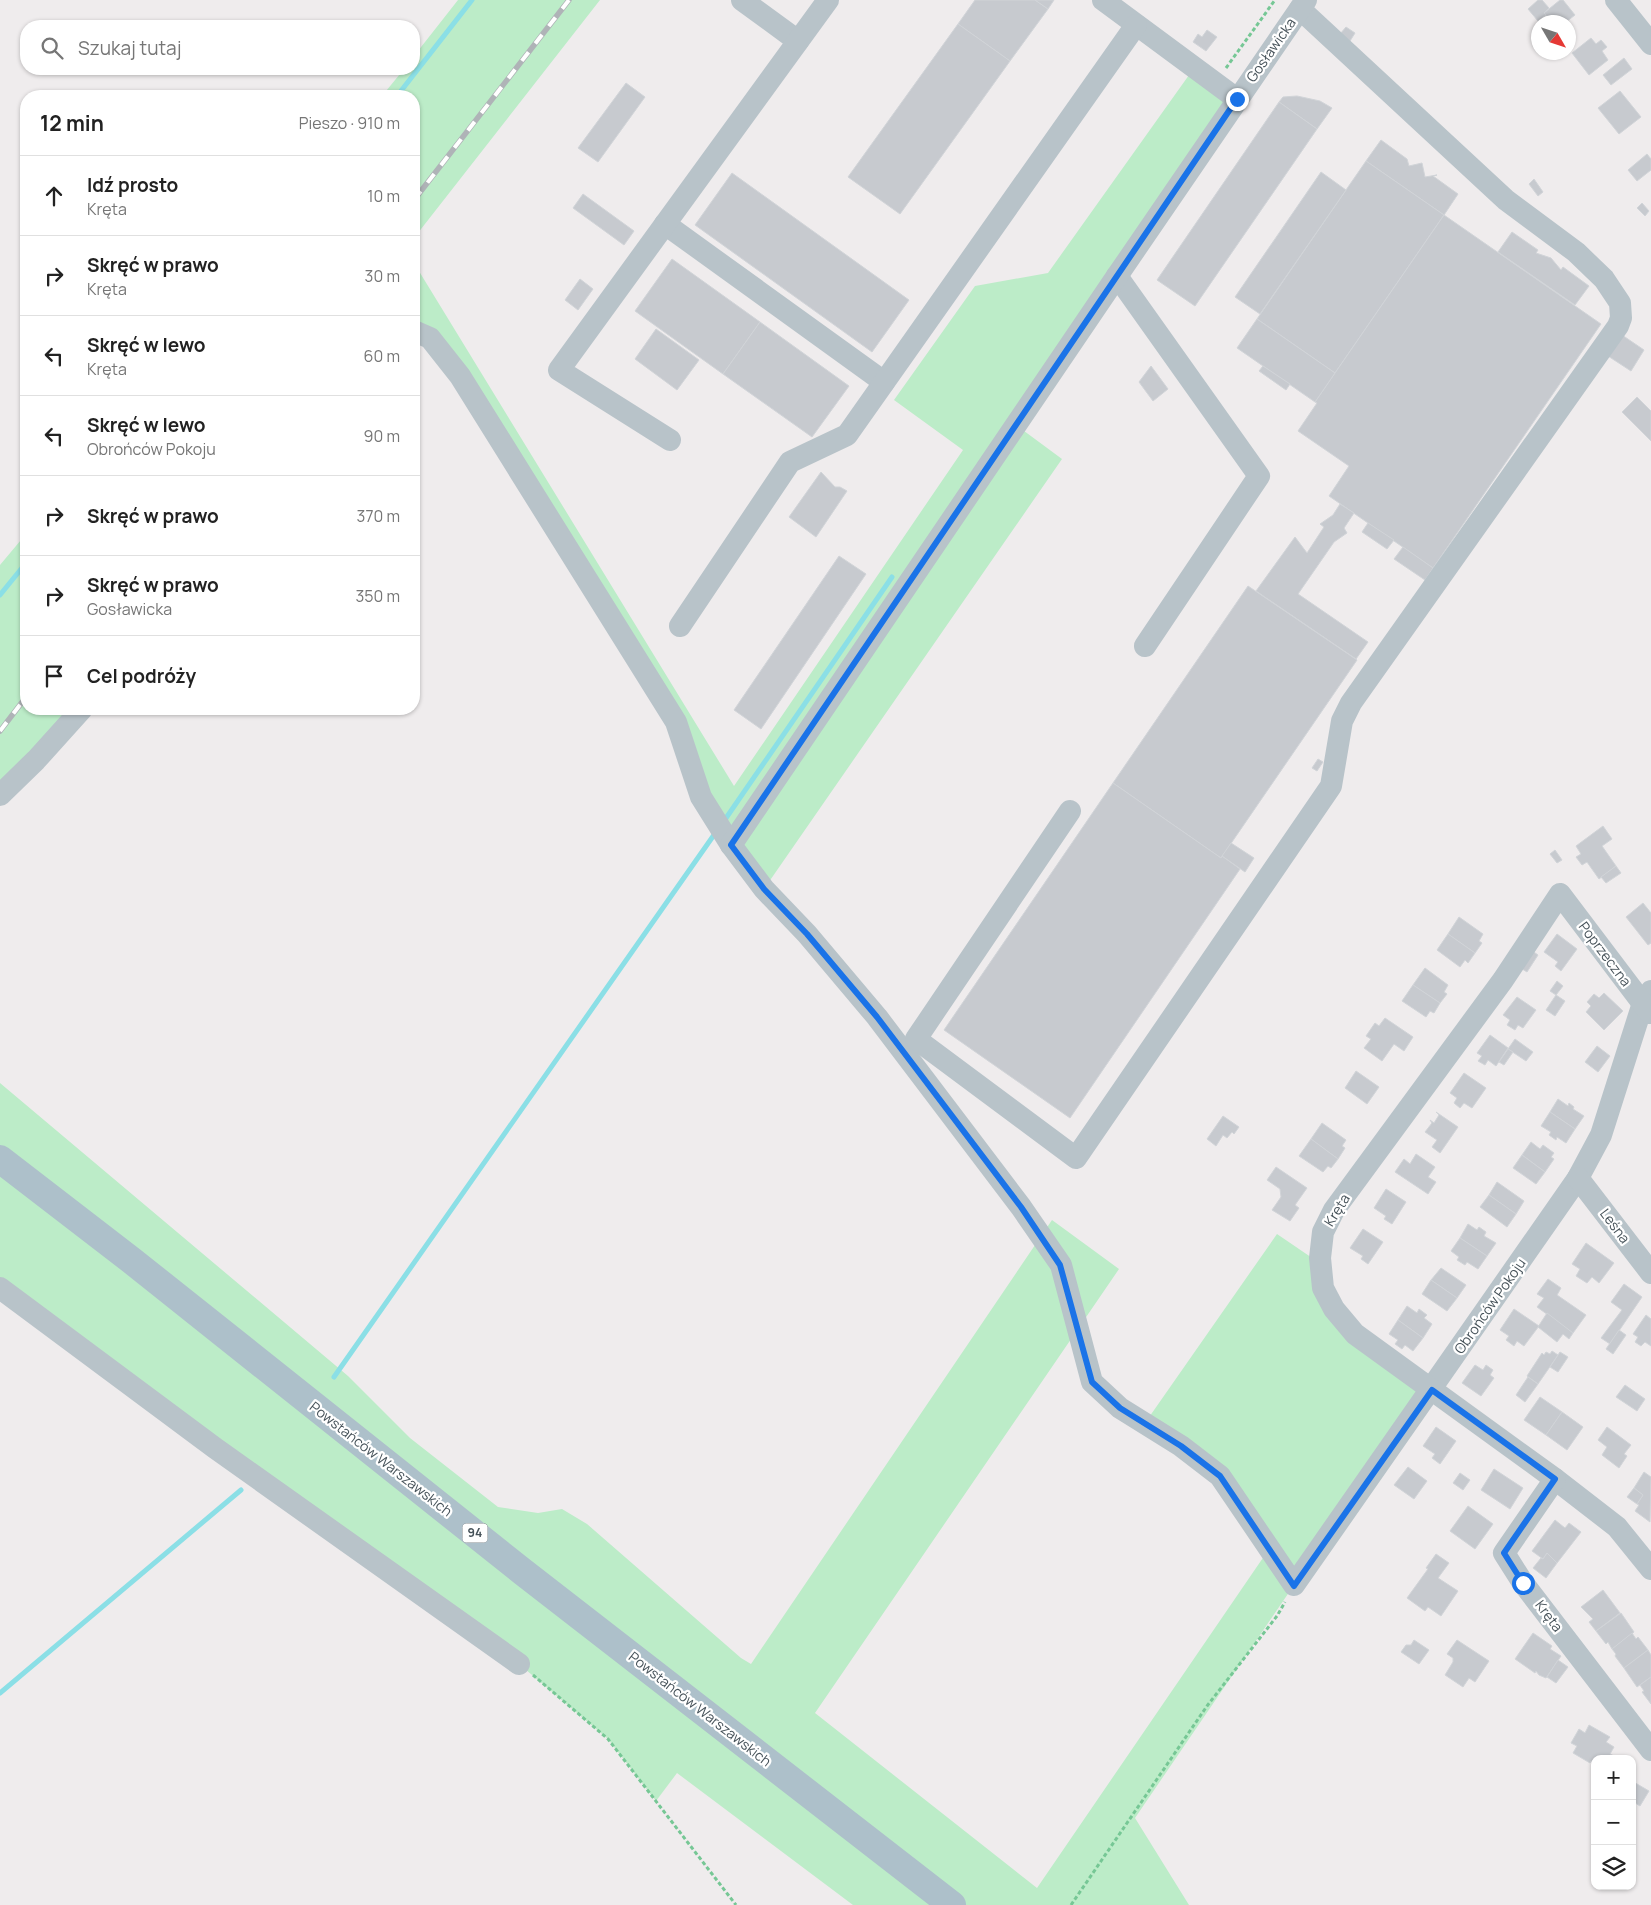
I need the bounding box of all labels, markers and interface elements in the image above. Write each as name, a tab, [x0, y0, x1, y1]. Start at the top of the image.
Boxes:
street label: Gosławicka	[1241, 14, 1300, 86]
north arrow	[1531, 15, 1576, 60]
search box	[20, 20, 420, 75]
icon: search	[38, 34, 66, 62]
text: Szukaj tutaj	[78, 35, 181, 61]
route end	[1226, 88, 1249, 111]
text: 12 min	[40, 109, 104, 137]
text: Pieszo · 910 m	[299, 112, 400, 134]
text: Idź prosto	[87, 172, 178, 198]
icon: ahead	[40, 182, 68, 210]
text: 10 m	[367, 185, 400, 207]
text: Kręta	[87, 198, 127, 220]
text: Skręć w prawo	[87, 252, 219, 278]
icon: right	[40, 262, 68, 290]
text: 30 m	[365, 265, 400, 287]
text: Kręta	[87, 278, 127, 300]
text: Skręć w lewo	[87, 332, 206, 358]
icon: left	[40, 342, 68, 370]
text: 60 m	[364, 345, 400, 367]
text: Kręta	[87, 358, 127, 380]
text: Skręć w lewo	[87, 412, 206, 438]
icon: left	[40, 422, 68, 450]
text: 90 m	[364, 425, 400, 447]
text: Obrońców Pokoju	[87, 438, 216, 460]
icon: right	[40, 502, 68, 530]
text: Skręć w prawo	[87, 503, 219, 529]
text: 370 m	[357, 505, 400, 527]
text: Skręć w prawo	[87, 572, 219, 598]
icon: right	[40, 582, 68, 610]
text: 350 m	[355, 585, 400, 607]
text: Gosławicka	[87, 598, 172, 620]
icon: arrive	[40, 662, 68, 690]
text: Cel podróży	[87, 663, 196, 689]
street label: Poprzeczna	[1575, 918, 1636, 990]
street label: Kręta	[1319, 1190, 1354, 1230]
street label: Leśna	[1596, 1204, 1635, 1247]
street label: Obrońców Pokoju	[1450, 1254, 1530, 1357]
street label: Powstańców Warszawskich	[306, 1397, 456, 1520]
road number: 94	[462, 1524, 488, 1542]
route start	[1512, 1572, 1535, 1595]
street label: Kręta	[1531, 1596, 1567, 1635]
street label: Powstańców Warszawskich	[625, 1647, 775, 1770]
map controls	[1591, 1755, 1636, 1890]
button: +	[1591, 1755, 1636, 1800]
button: −	[1591, 1800, 1636, 1845]
button: layers	[1591, 1845, 1636, 1890]

